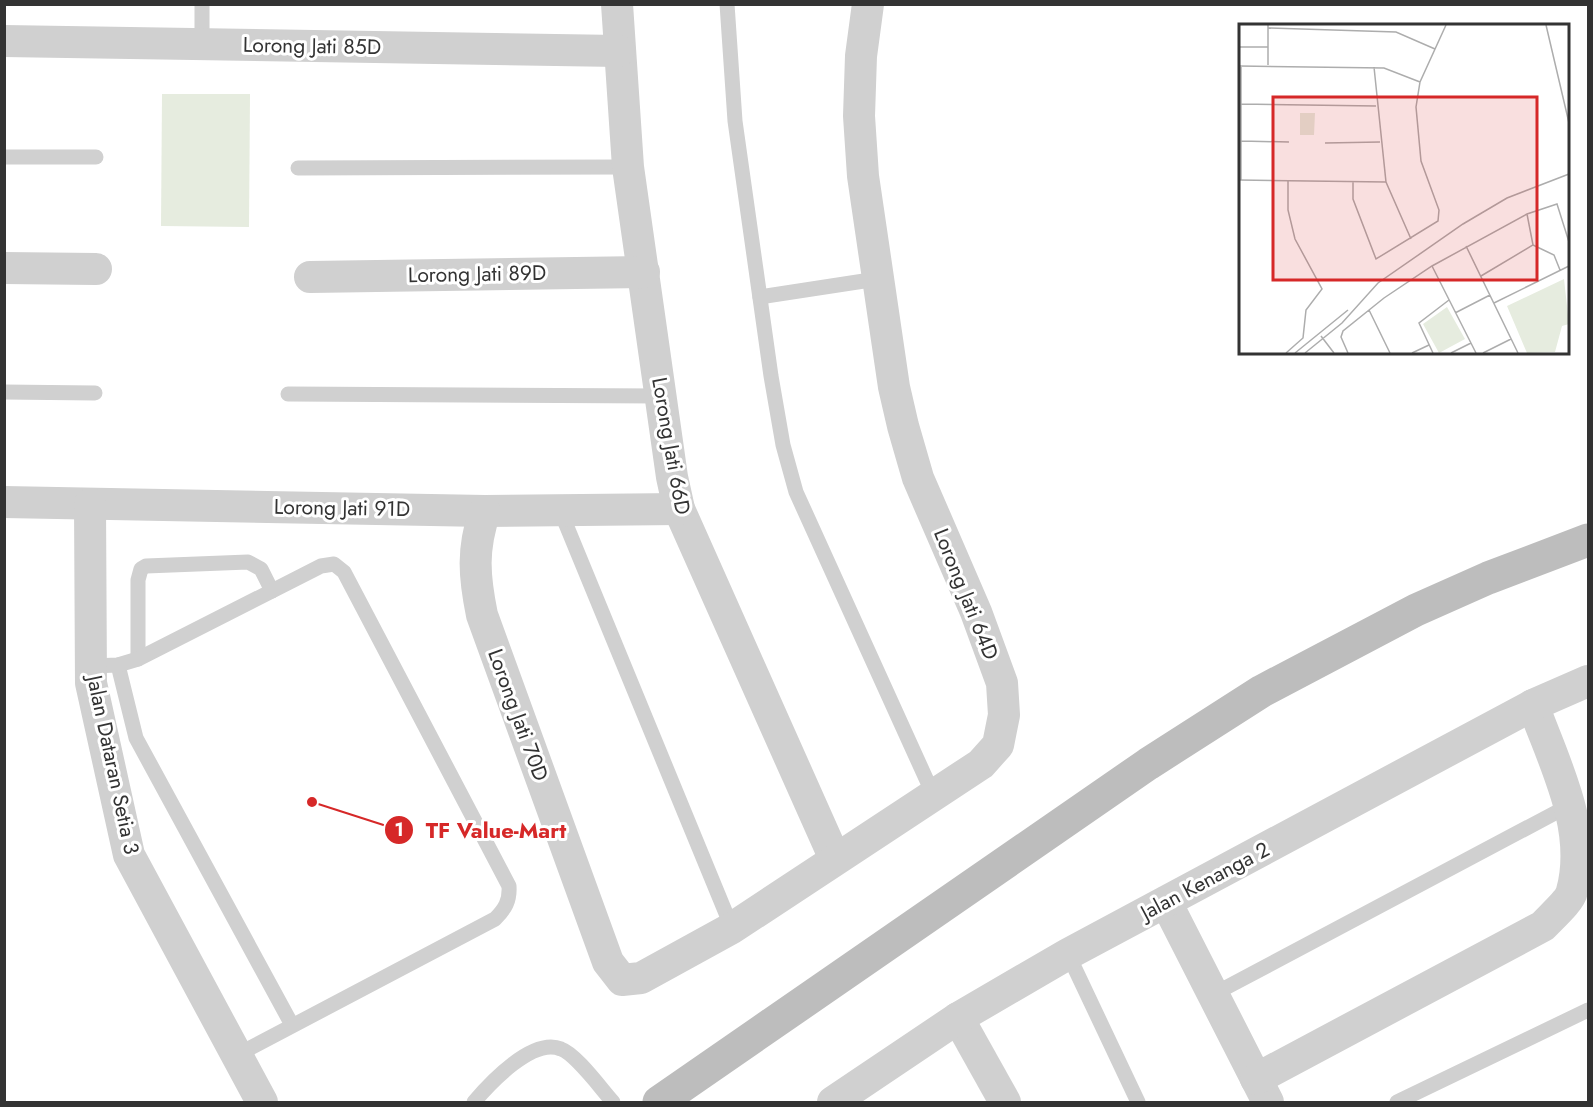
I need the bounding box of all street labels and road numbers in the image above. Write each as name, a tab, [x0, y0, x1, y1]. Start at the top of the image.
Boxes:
street label: Lorong Jati 85D	[243, 30, 381, 62]
street label: Lorong Jati 89D	[408, 258, 546, 290]
street label: Lorong Jati 66D	[644, 375, 698, 517]
street label: Lorong Jati 91D	[274, 492, 410, 524]
street label: Lorong Jati 64D	[926, 524, 1006, 664]
street label: Lorong Jati 70D	[480, 645, 556, 785]
street label: Jalan Dataran Setia 3	[79, 670, 147, 857]
street label: Jalan Kenanga 2	[1133, 834, 1275, 929]

